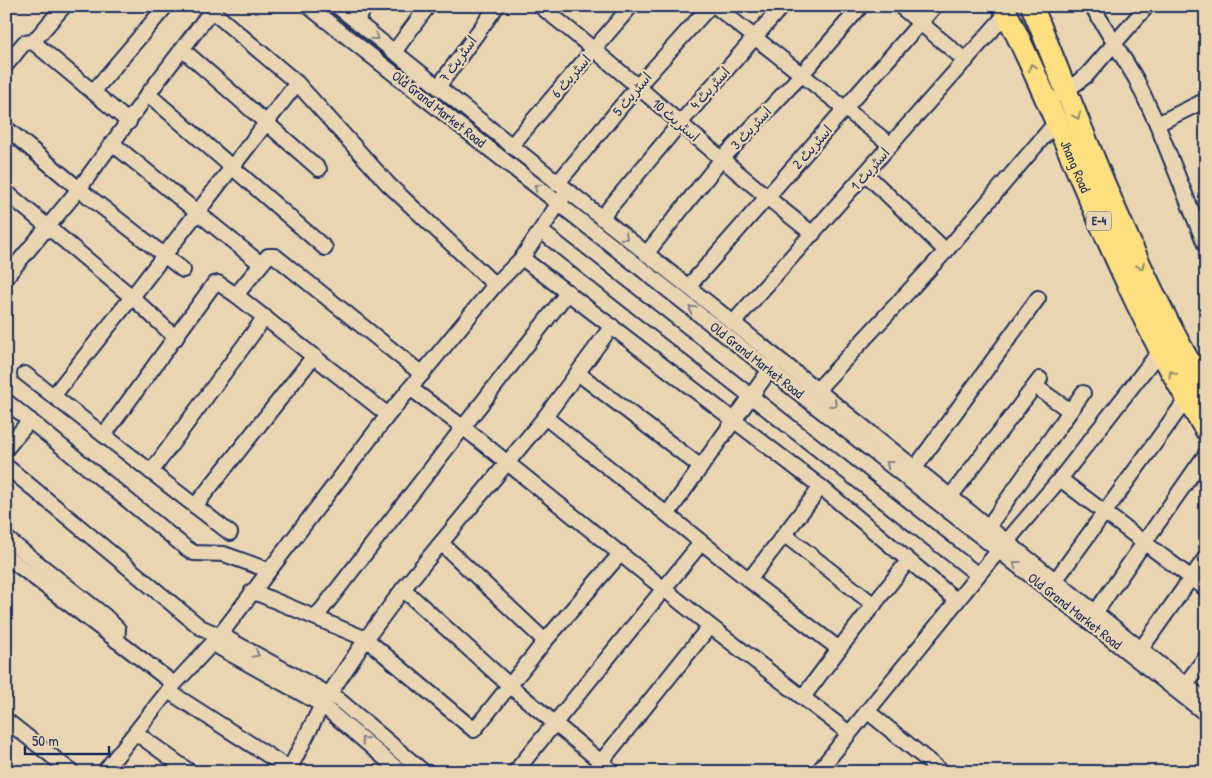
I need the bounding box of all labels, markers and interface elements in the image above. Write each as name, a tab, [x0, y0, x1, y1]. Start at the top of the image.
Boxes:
one-way arrow	[369, 31, 378, 39]
street label: اسٹریٹ 7	[434, 32, 481, 86]
street label: اسٹریٹ 6	[547, 50, 595, 101]
street label: اسٹریٹ 4	[685, 62, 734, 113]
one-way arrow	[1027, 63, 1038, 72]
street label: Old Grand Market Road	[388, 66, 491, 152]
street label: اسٹریٹ 5	[608, 68, 656, 120]
street label: اسٹریٹ 10	[648, 94, 704, 146]
street label: اسٹریٹ 3	[726, 102, 775, 153]
one-way arrow	[1071, 111, 1082, 120]
street label: اسٹریٹ 2	[787, 121, 836, 173]
street label: Jhang Road	[1056, 137, 1096, 196]
street label: اسٹریٹ 1	[846, 143, 894, 194]
one-way arrow	[534, 184, 543, 192]
road number: E-4	[1086, 212, 1112, 230]
one-way arrow	[619, 231, 628, 239]
one-way arrow	[1134, 261, 1145, 270]
one-way arrow	[689, 305, 698, 314]
street label: Old Grand Market Road	[706, 317, 809, 403]
one-way arrow	[1168, 370, 1178, 379]
one-way arrow	[828, 398, 837, 406]
one-way arrow	[886, 461, 895, 469]
one-way arrow	[1013, 562, 1022, 570]
street label: Old Grand Market Road	[1024, 568, 1127, 654]
one-way arrow	[250, 648, 259, 658]
scale bar	[25, 723, 109, 755]
text: 50 m	[32, 730, 59, 751]
one-way arrow	[360, 737, 369, 746]

